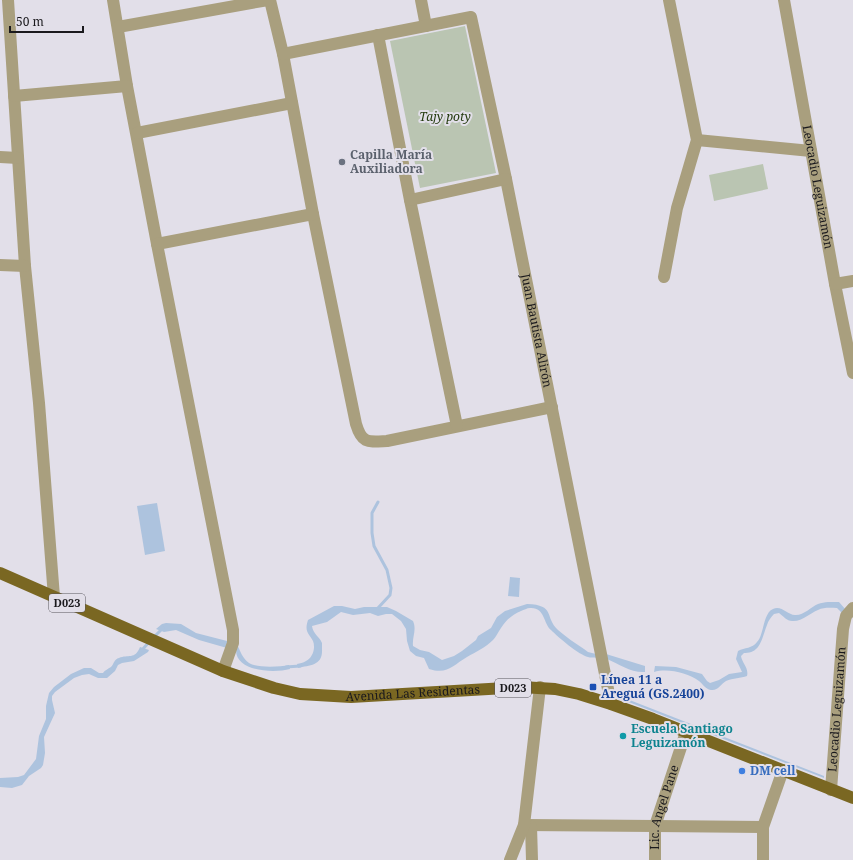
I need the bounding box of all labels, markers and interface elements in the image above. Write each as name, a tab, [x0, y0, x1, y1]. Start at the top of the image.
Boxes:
scale bar	[10, 8, 83, 34]
text: 50 m	[16, 13, 44, 30]
park label: Tajy poty	[419, 108, 471, 125]
street label: Leocadio Leguizamón	[799, 124, 838, 250]
place label: Capilla María Auxiliadora	[350, 146, 432, 177]
marker: Capilla María Auxiliadora	[337, 157, 347, 167]
street label: Juan Bautista Alirón	[517, 271, 557, 389]
road number: D023	[49, 594, 85, 612]
street label: Leocadio Leguizamón	[823, 646, 850, 772]
place label: Línea 11 a Areguá (GS.2400)	[601, 671, 705, 702]
road number: D023	[495, 679, 531, 697]
street label: Avenida Las Residentas	[345, 680, 480, 705]
marker: Línea 11 a Areguá (GS.2400)	[588, 682, 598, 692]
place label: Escuela Santiago Leguizamón	[631, 720, 733, 751]
marker: Escuela Santiago Leguizamón	[618, 731, 628, 741]
place label: DM cell	[750, 762, 796, 779]
street label: Lic. Angel Pane	[646, 763, 683, 850]
marker: DM cell	[737, 766, 747, 776]

